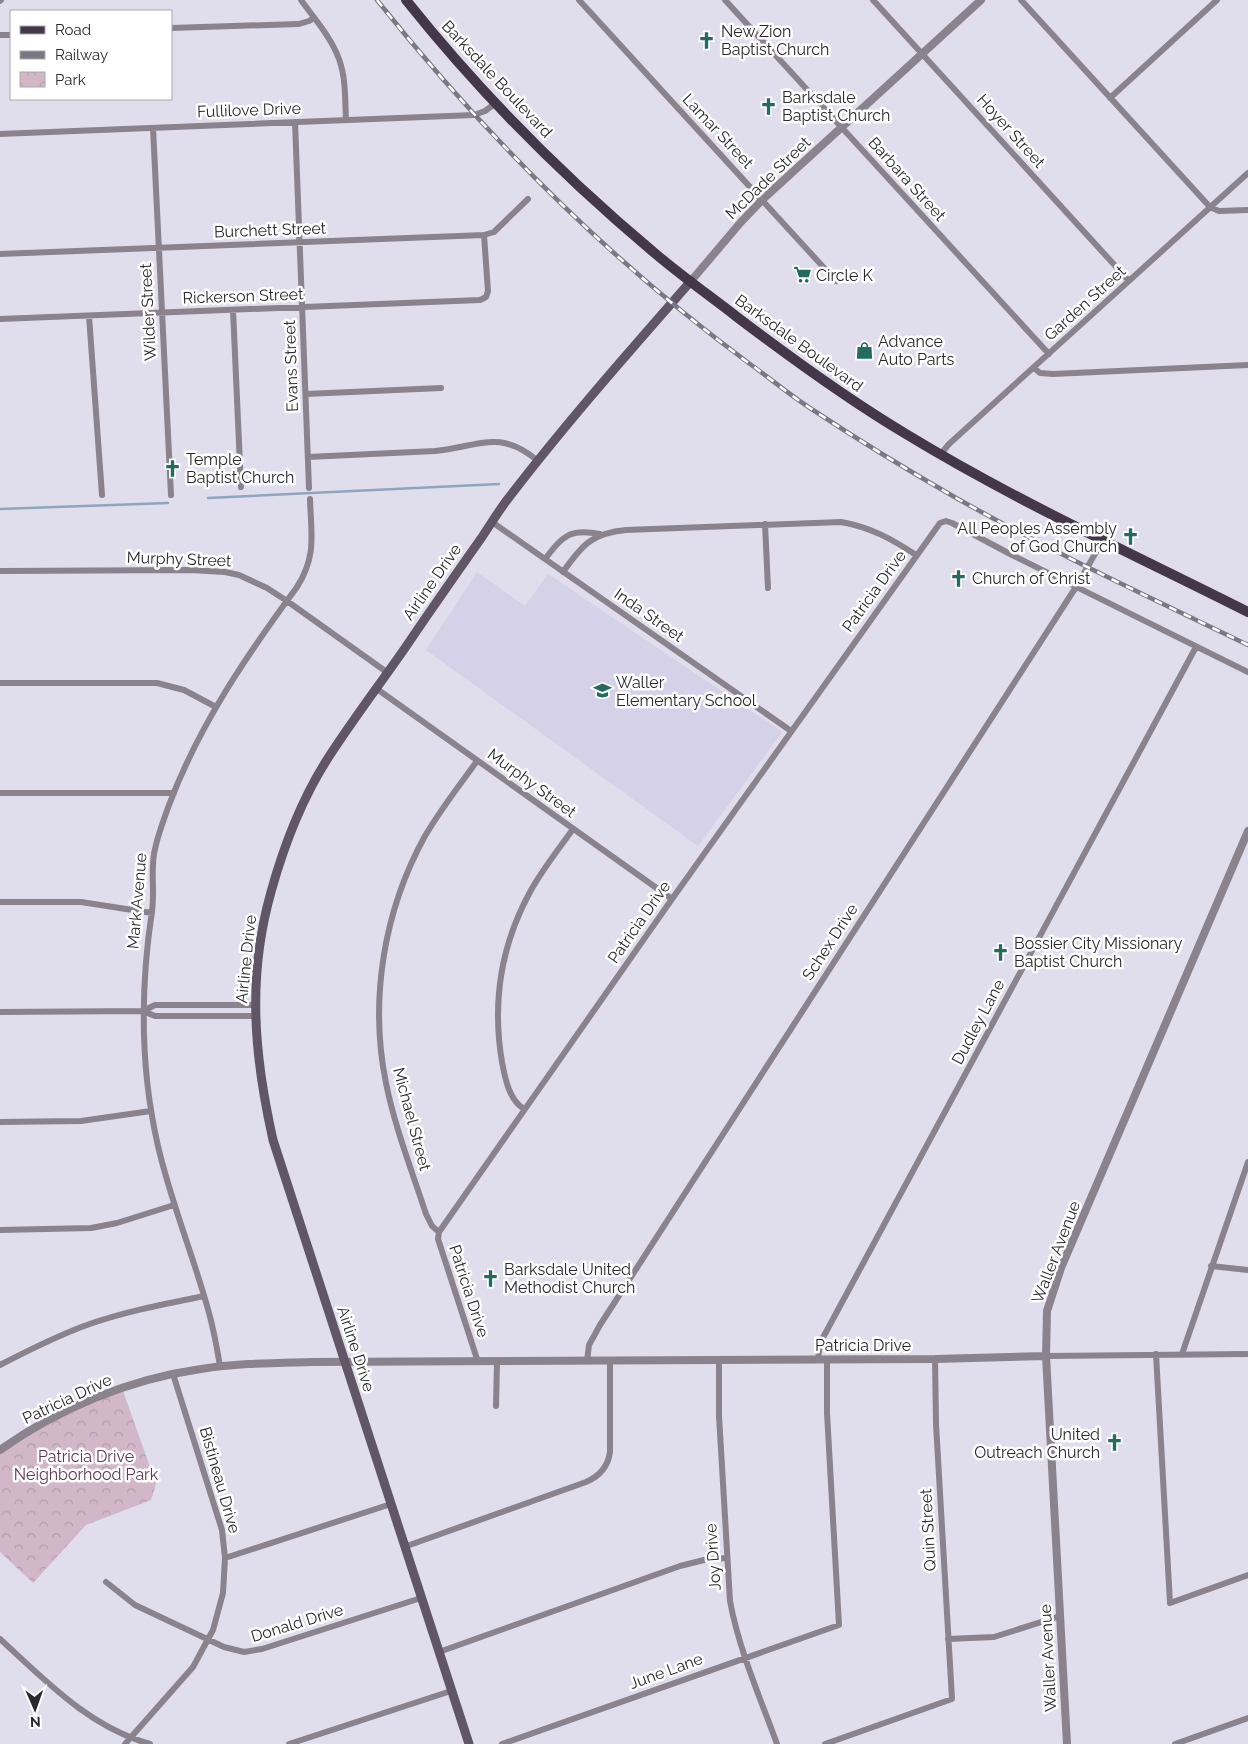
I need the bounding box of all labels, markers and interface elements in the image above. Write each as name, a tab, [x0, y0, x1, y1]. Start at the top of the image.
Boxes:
legend	[10, 10, 172, 100]
street label: Barksdale Boulevard	[438, 16, 556, 142]
text: Road	[55, 21, 91, 39]
place label: New Zion Baptist Church	[721, 22, 829, 59]
church icon: New Zion Baptist Church	[697, 30, 717, 50]
text: Railway	[55, 46, 108, 64]
text: Park	[55, 71, 86, 89]
place label: Barksdale Baptist Church	[782, 88, 890, 125]
street label: Lamar Street	[679, 90, 758, 173]
street label: Hoyer Street	[973, 90, 1049, 172]
church icon: Barksdale Baptist Church	[758, 96, 778, 116]
street label: Fullilove Drive	[197, 99, 301, 121]
street label: McDade Street	[722, 132, 815, 223]
street label: Barbara Street	[864, 133, 950, 225]
street label: Burchett Street	[214, 219, 327, 241]
street label: Garden Street	[1040, 261, 1130, 344]
street label: Wilder Street	[136, 262, 160, 361]
supermarket icon: Circle K	[792, 265, 812, 285]
place label: Circle K	[816, 266, 873, 285]
street label: Rickerson Street	[182, 284, 304, 308]
street label: Barksdale Boulevard	[731, 290, 867, 396]
street label: Evans Street	[280, 319, 302, 412]
place label: Advance Auto Parts	[878, 332, 955, 369]
shop icon: Advance Auto Parts	[854, 340, 874, 360]
place label: Temple Baptist Church	[186, 450, 294, 487]
church icon: Temple Baptist Church	[162, 458, 182, 478]
place label: All Peoples Assembly of God Church	[957, 519, 1117, 556]
church icon: All Peoples Assembly of God Church	[1121, 527, 1141, 547]
street label: Airline Drive	[399, 540, 465, 624]
street label: Patricia Drive	[838, 546, 910, 636]
street label: Murphy Street	[126, 548, 232, 570]
church icon: Church of Christ	[948, 568, 968, 588]
place label: Church of Christ	[972, 569, 1091, 588]
street label: Inda Street	[611, 584, 688, 646]
place label: Waller Elementary School	[616, 673, 757, 710]
school or university icon: Waller Elementary School	[592, 681, 612, 701]
street label: Murphy Street	[484, 745, 580, 822]
street label: Mark Avenue	[123, 852, 151, 950]
street label: Patricia Drive	[604, 877, 674, 967]
street label: Schex Drive	[798, 900, 862, 984]
street label: Airline Drive	[232, 914, 260, 1004]
place label: Bossier City Missionary Baptist Church	[1014, 934, 1183, 971]
church icon: Bossier City Missionary Baptist Church	[990, 942, 1010, 962]
street label: Dudley Lane	[948, 976, 1008, 1068]
street label: Michael Street	[389, 1065, 435, 1173]
street label: Waller Avenue	[1028, 1198, 1084, 1306]
street label: Patricia Drive	[445, 1242, 493, 1340]
place label: Barksdale United Methodist Church	[504, 1260, 635, 1297]
church icon: Barksdale United Methodist Church	[480, 1268, 500, 1288]
street label: Airline Drive	[333, 1304, 379, 1394]
street label: Patricia Drive	[815, 1336, 911, 1355]
street label: Patricia Drive	[19, 1370, 115, 1428]
street label: Bistineau Drive	[196, 1425, 244, 1535]
place label: United Outreach Church	[974, 1425, 1100, 1462]
church icon: United Outreach Church	[1104, 1433, 1124, 1453]
park label: Patricia Drive Neighborhood Park	[14, 1447, 159, 1484]
street label: Quin Street	[916, 1488, 940, 1572]
street label: Joy Drive	[701, 1523, 725, 1591]
street label: Donald Drive	[249, 1600, 345, 1646]
street label: Waller Avenue	[1036, 1604, 1060, 1712]
street label: June Lane	[627, 1649, 705, 1693]
north arrow	[10, 1684, 60, 1734]
text: N	[30, 1714, 41, 1730]

